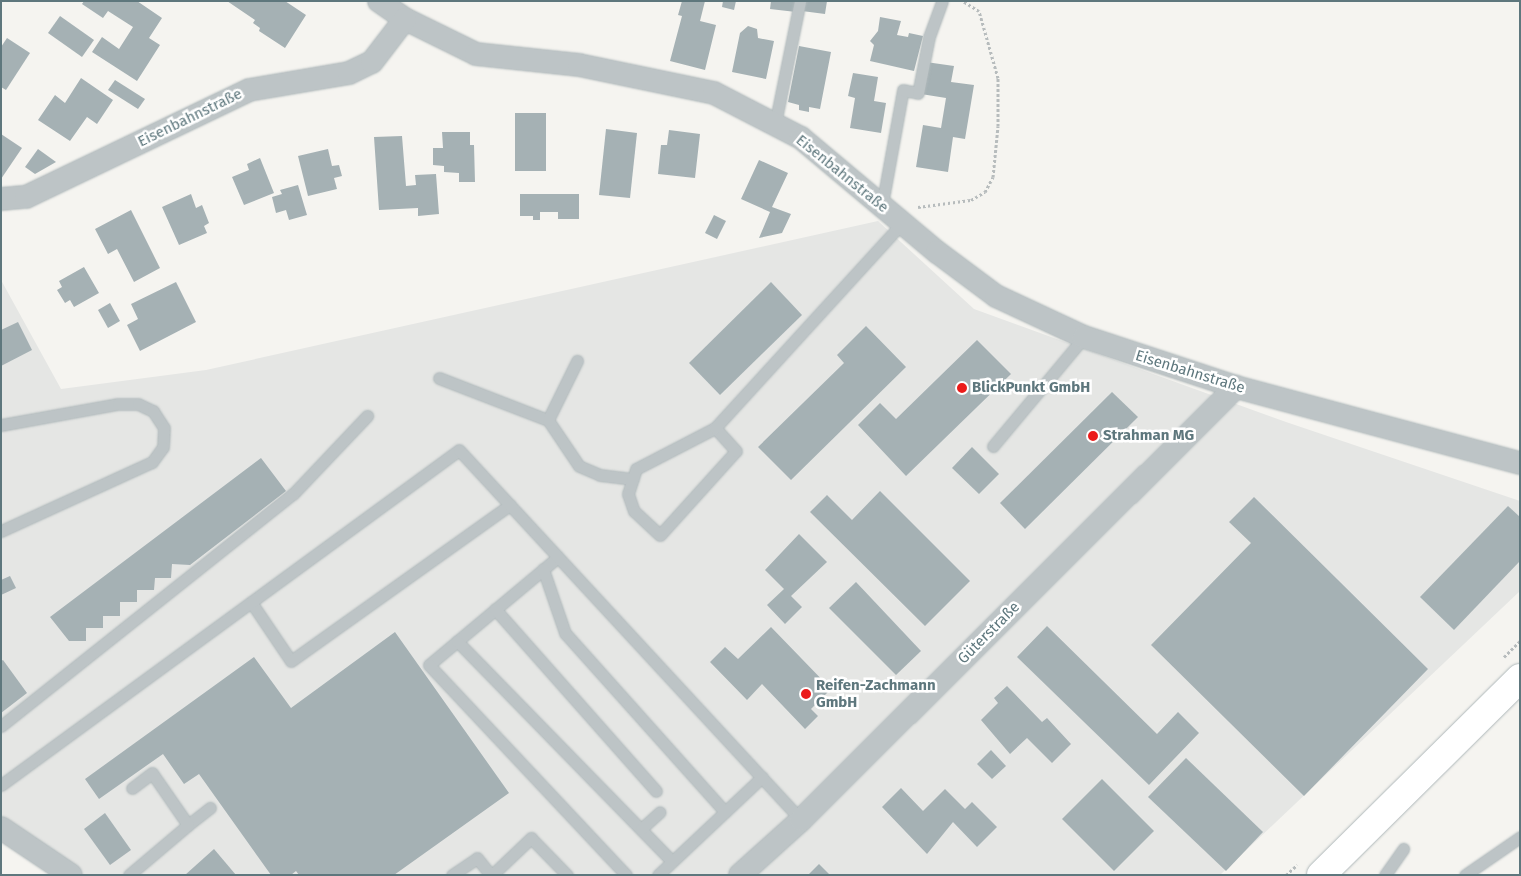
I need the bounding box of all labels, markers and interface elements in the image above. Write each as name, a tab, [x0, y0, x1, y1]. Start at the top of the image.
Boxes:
street label: Eisenbahnstraße	[135, 85, 245, 151]
street label: Eisenbahnstraße	[792, 131, 892, 217]
street label: Eisenbahnstraße	[1133, 347, 1247, 397]
place label: BlickPunkt GmbH	[972, 379, 1090, 397]
marker: BlickPunkt GmbH	[956, 382, 968, 394]
place label: Strahman MG	[1103, 427, 1194, 445]
marker: Strahman MG	[1087, 430, 1099, 442]
street label: Güterstraße	[954, 598, 1024, 668]
place label: Reifen-Zachmann GmbH	[816, 676, 936, 711]
marker: Reifen-Zachmann GmbH	[800, 688, 812, 700]

